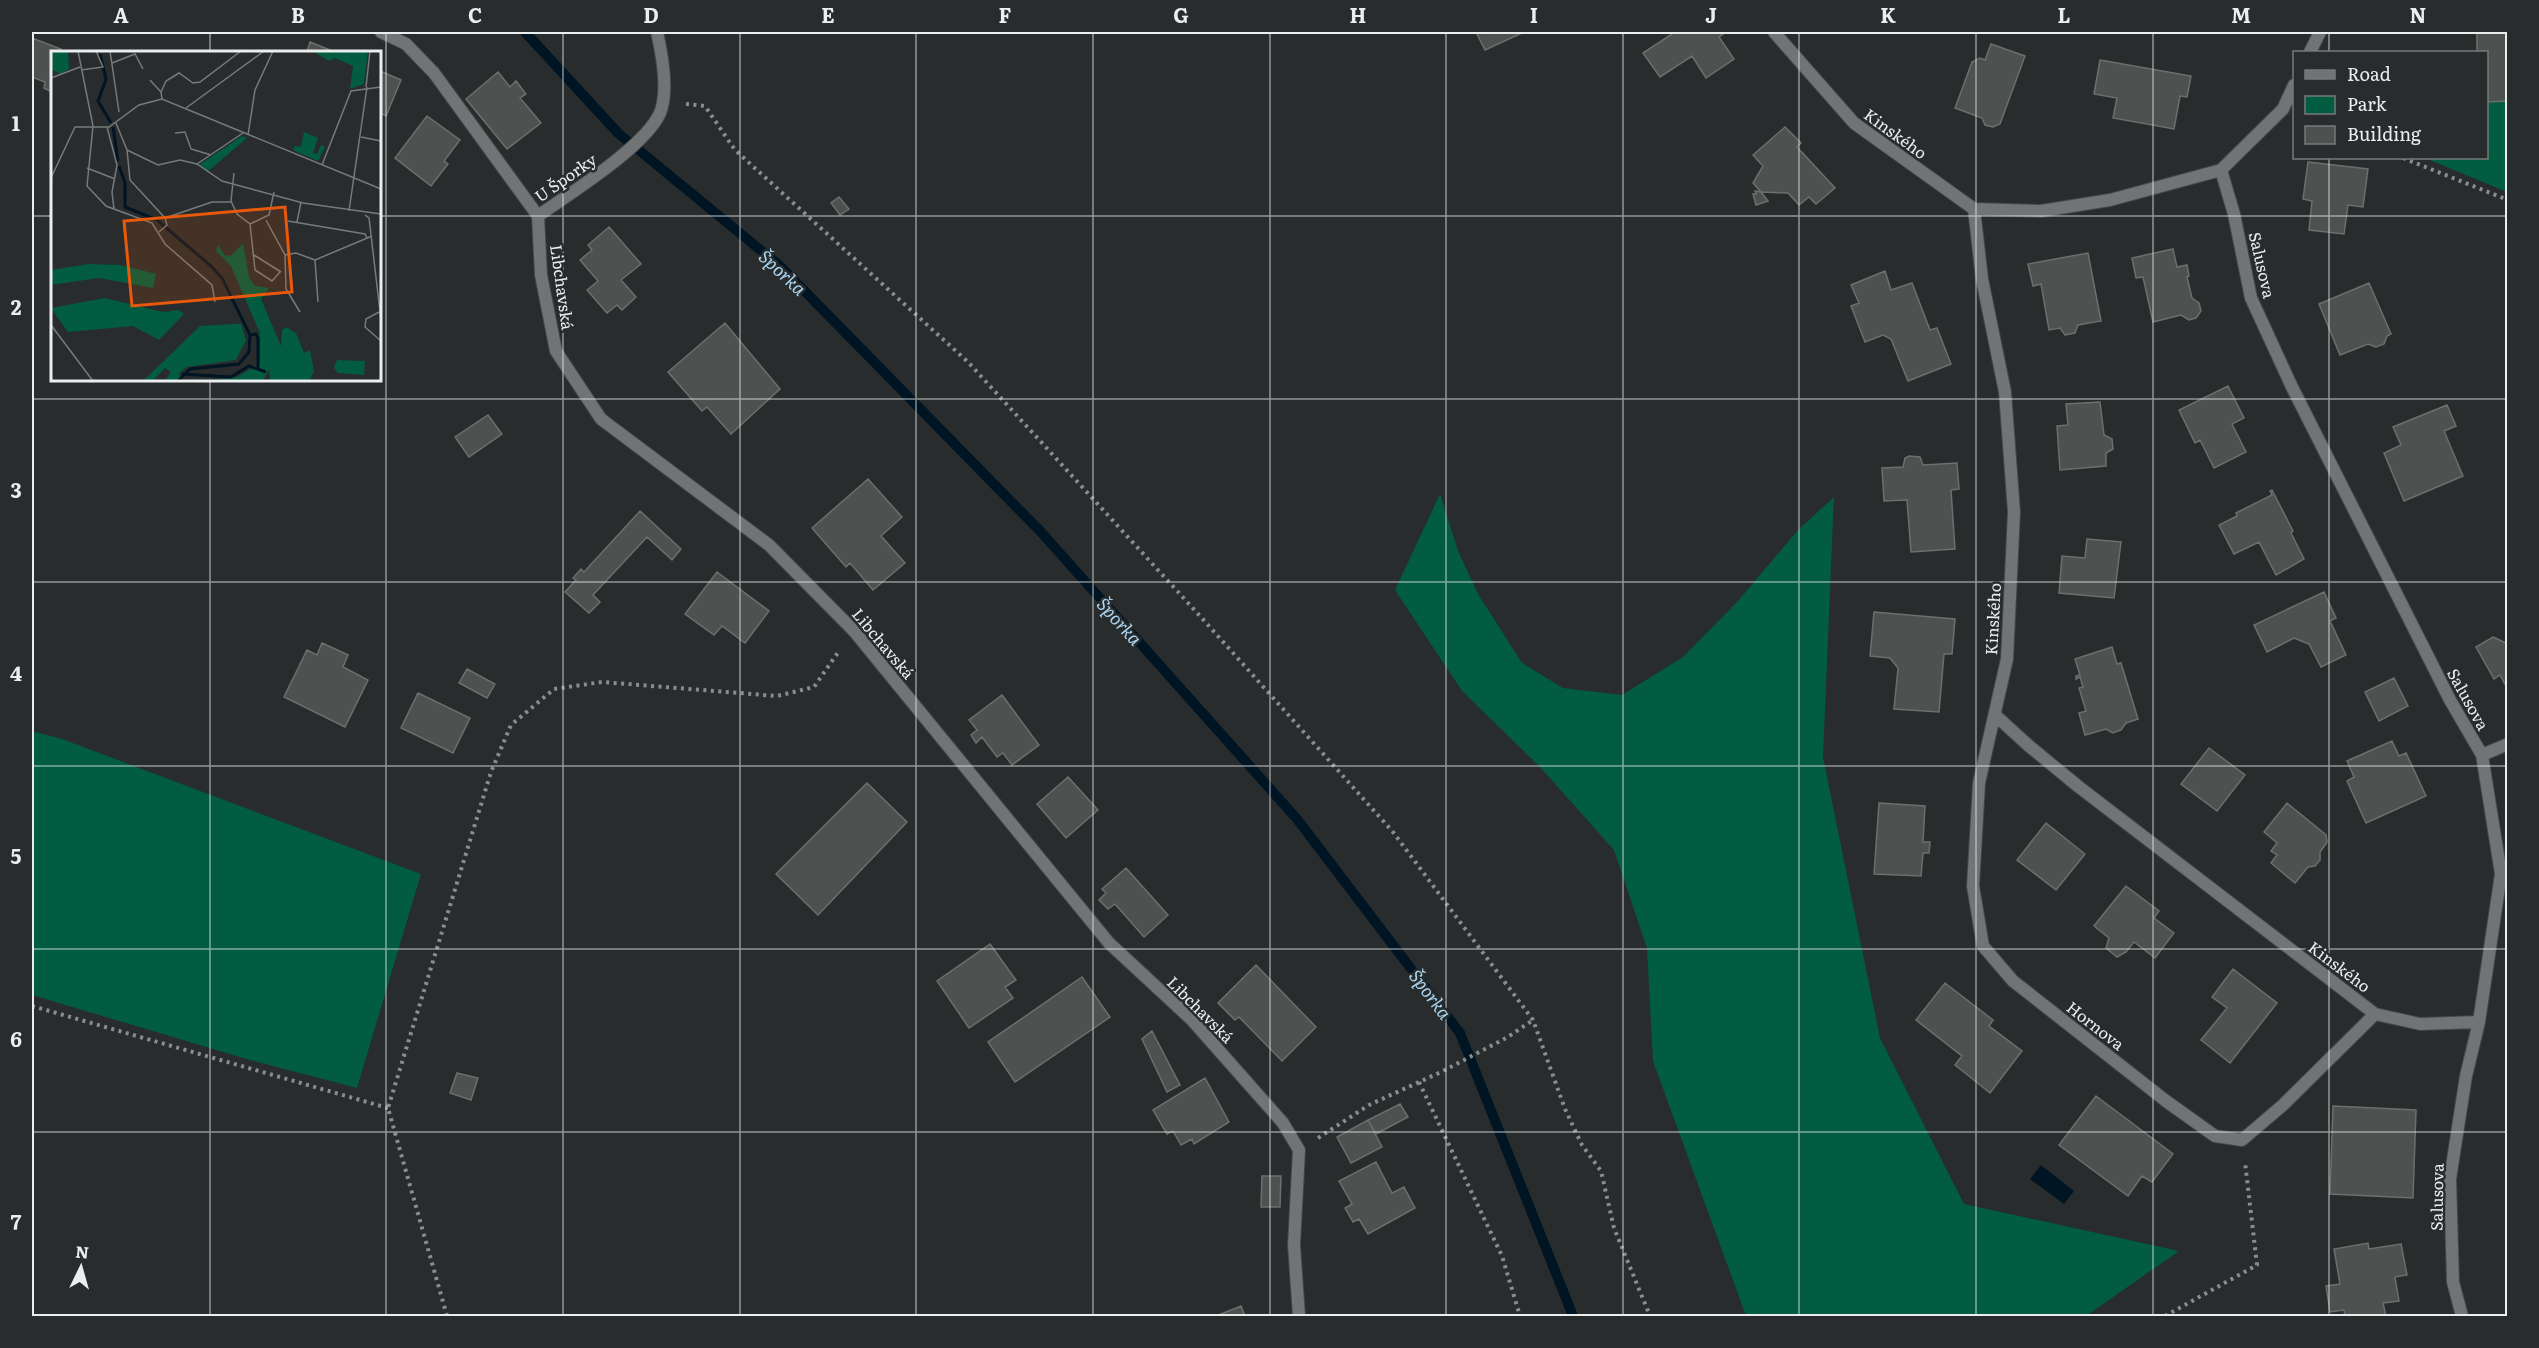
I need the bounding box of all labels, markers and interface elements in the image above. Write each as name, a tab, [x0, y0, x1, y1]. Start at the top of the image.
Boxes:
text: A	[113, 0, 129, 29]
text: B	[291, 0, 305, 29]
text: C	[468, 0, 482, 29]
text: D	[643, 0, 659, 29]
text: E	[821, 0, 835, 29]
text: F	[999, 0, 1012, 29]
text: G	[1173, 0, 1189, 29]
text: H	[1350, 0, 1366, 29]
text: I	[1530, 0, 1538, 29]
text: J	[1705, 0, 1717, 29]
text: K	[1880, 0, 1896, 29]
text: L	[2058, 0, 2071, 29]
text: M	[2231, 0, 2251, 29]
text: N	[2410, 0, 2426, 29]
inset map	[51, 51, 381, 381]
legend	[2293, 51, 2488, 159]
text: Road	[2347, 60, 2391, 87]
text: Park	[2347, 90, 2388, 117]
street label: Kinského	[1860, 102, 1932, 164]
text: 1	[12, 107, 20, 137]
text: Building	[2347, 120, 2422, 147]
street label: U Šporky	[529, 146, 602, 207]
street label: Salusova	[2244, 229, 2282, 301]
street label: Libchavská	[545, 243, 581, 332]
water label: Šporka	[753, 243, 813, 302]
text: 2	[11, 291, 22, 321]
text: 3	[10, 474, 22, 504]
street label: Kinského	[1978, 582, 2006, 656]
water label: Šporka	[1091, 591, 1149, 652]
street label: Libchavská	[847, 602, 921, 684]
text: 4	[10, 657, 22, 687]
street label: Salusova	[2442, 664, 2496, 735]
text: 5	[11, 840, 22, 870]
street label: Kinského	[2304, 935, 2376, 997]
water label: Šporka	[1403, 963, 1459, 1025]
street label: Libchavská	[1162, 970, 1240, 1048]
street label: Hornova	[2062, 995, 2130, 1055]
text: 6	[10, 1023, 22, 1053]
street label: Salusova	[2423, 1163, 2449, 1231]
text: 7	[11, 1206, 22, 1236]
north arrow	[51, 1237, 111, 1297]
text: N	[75, 1239, 90, 1264]

